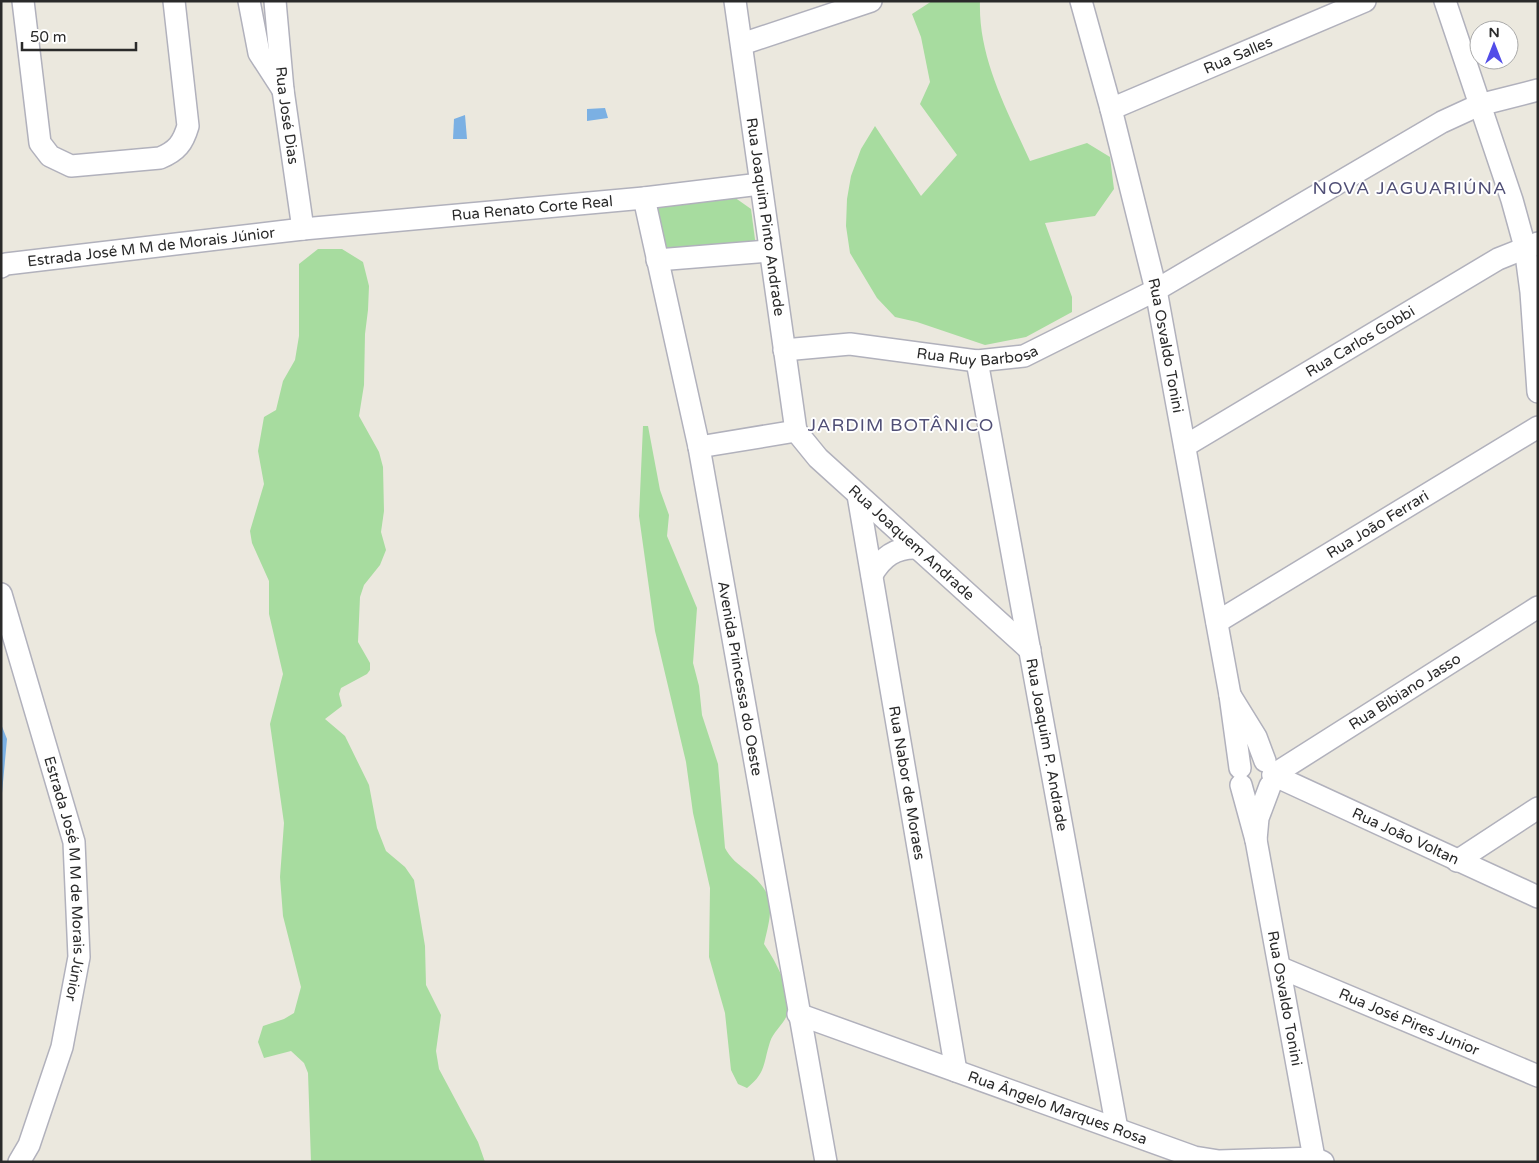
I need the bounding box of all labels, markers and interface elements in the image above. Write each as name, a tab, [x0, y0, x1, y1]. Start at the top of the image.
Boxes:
scale bar	[22, 20, 136, 52]
north arrow	[1469, 20, 1519, 70]
text: N	[1488, 24, 1500, 41]
text: 50 m	[30, 28, 67, 46]
street label: Rua Salles	[1201, 32, 1275, 78]
street label: Rua José Dias	[272, 66, 303, 165]
street label: Rua Joaquim Pinto Andrade	[743, 117, 789, 317]
district label: NOVA JAGUARIÚNA	[1313, 177, 1508, 199]
street label: Rua Renato Corte Real	[451, 192, 614, 224]
street label: Estrada José M M de Morais Júnior	[26, 223, 276, 270]
street label: Rua Osvaldo Tonini	[1144, 276, 1187, 415]
street label: Rua Carlos Gobbi	[1302, 302, 1418, 381]
street label: Rua Ruy Barbosa	[916, 341, 1041, 370]
district label: JARDIM BOTÂNICO	[808, 414, 994, 436]
street label: Rua Joaquem Andrade	[845, 481, 978, 604]
street label: Rua João Ferrari	[1323, 487, 1432, 562]
street label: Avenida Princessa do Oeste	[714, 579, 766, 777]
street label: Rua Bibiano Jasso	[1345, 649, 1464, 734]
street label: Rua Joaquim P. Andrade	[1022, 657, 1072, 833]
street label: Rua Nabor de Moraes	[885, 704, 929, 861]
street label: Estrada José M M de Morais Júnior	[40, 754, 88, 1003]
street label: Rua João Voltan	[1349, 804, 1462, 868]
street label: Rua Osvaldo Tonini	[1264, 929, 1306, 1067]
street label: Rua José Pires Junior	[1336, 984, 1482, 1059]
street label: Rua Ângelo Marques Rosa	[966, 1067, 1150, 1148]

